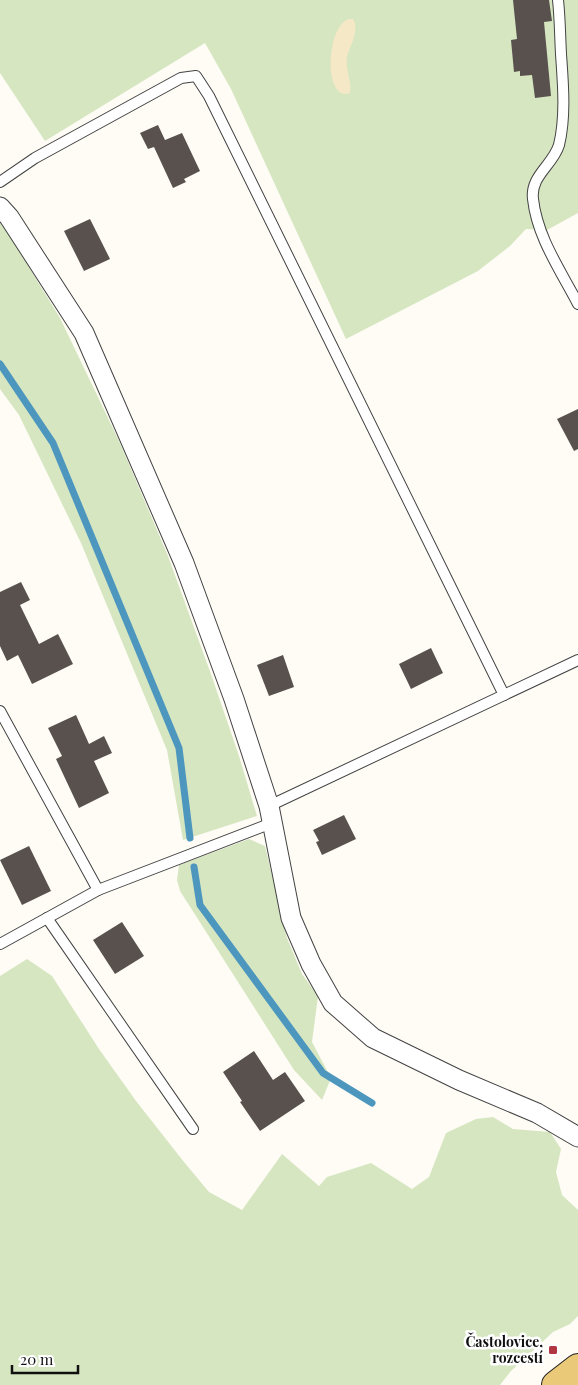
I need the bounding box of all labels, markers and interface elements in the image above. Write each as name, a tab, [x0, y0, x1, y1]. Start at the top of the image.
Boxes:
place label: Častolovice, rozcestí	[465, 1332, 544, 1367]
scale bar	[12, 1342, 79, 1374]
marker: Častolovice, rozcestí	[547, 1344, 559, 1356]
text: 20 m	[20, 1349, 54, 1369]

